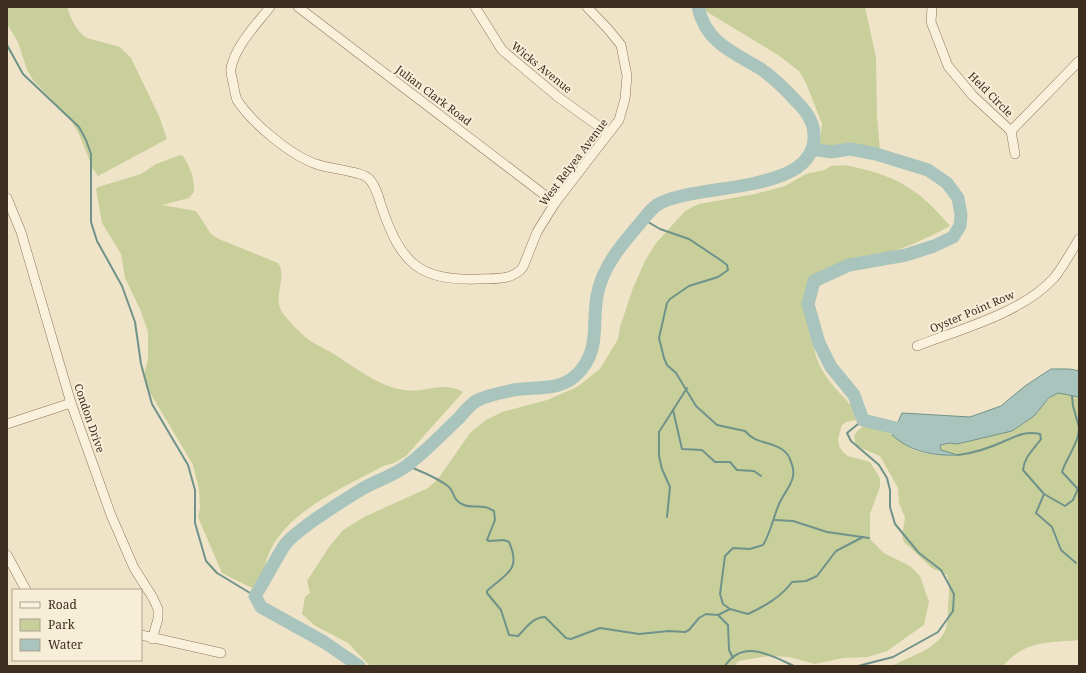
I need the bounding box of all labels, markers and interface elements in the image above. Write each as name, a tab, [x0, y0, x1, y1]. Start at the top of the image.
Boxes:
street label: Wicks Avenue	[509, 38, 576, 96]
street label: Julian Clark Road	[392, 61, 475, 129]
street label: Held Circle	[965, 68, 1017, 120]
street label: West Relyea Avenue	[535, 115, 611, 209]
street label: Oyster Point Row	[927, 286, 1017, 336]
street label: Condon Drive	[71, 381, 109, 455]
legend	[12, 589, 142, 661]
text: Road	[48, 596, 78, 613]
text: Park	[48, 616, 76, 633]
text: Water	[48, 636, 83, 653]

